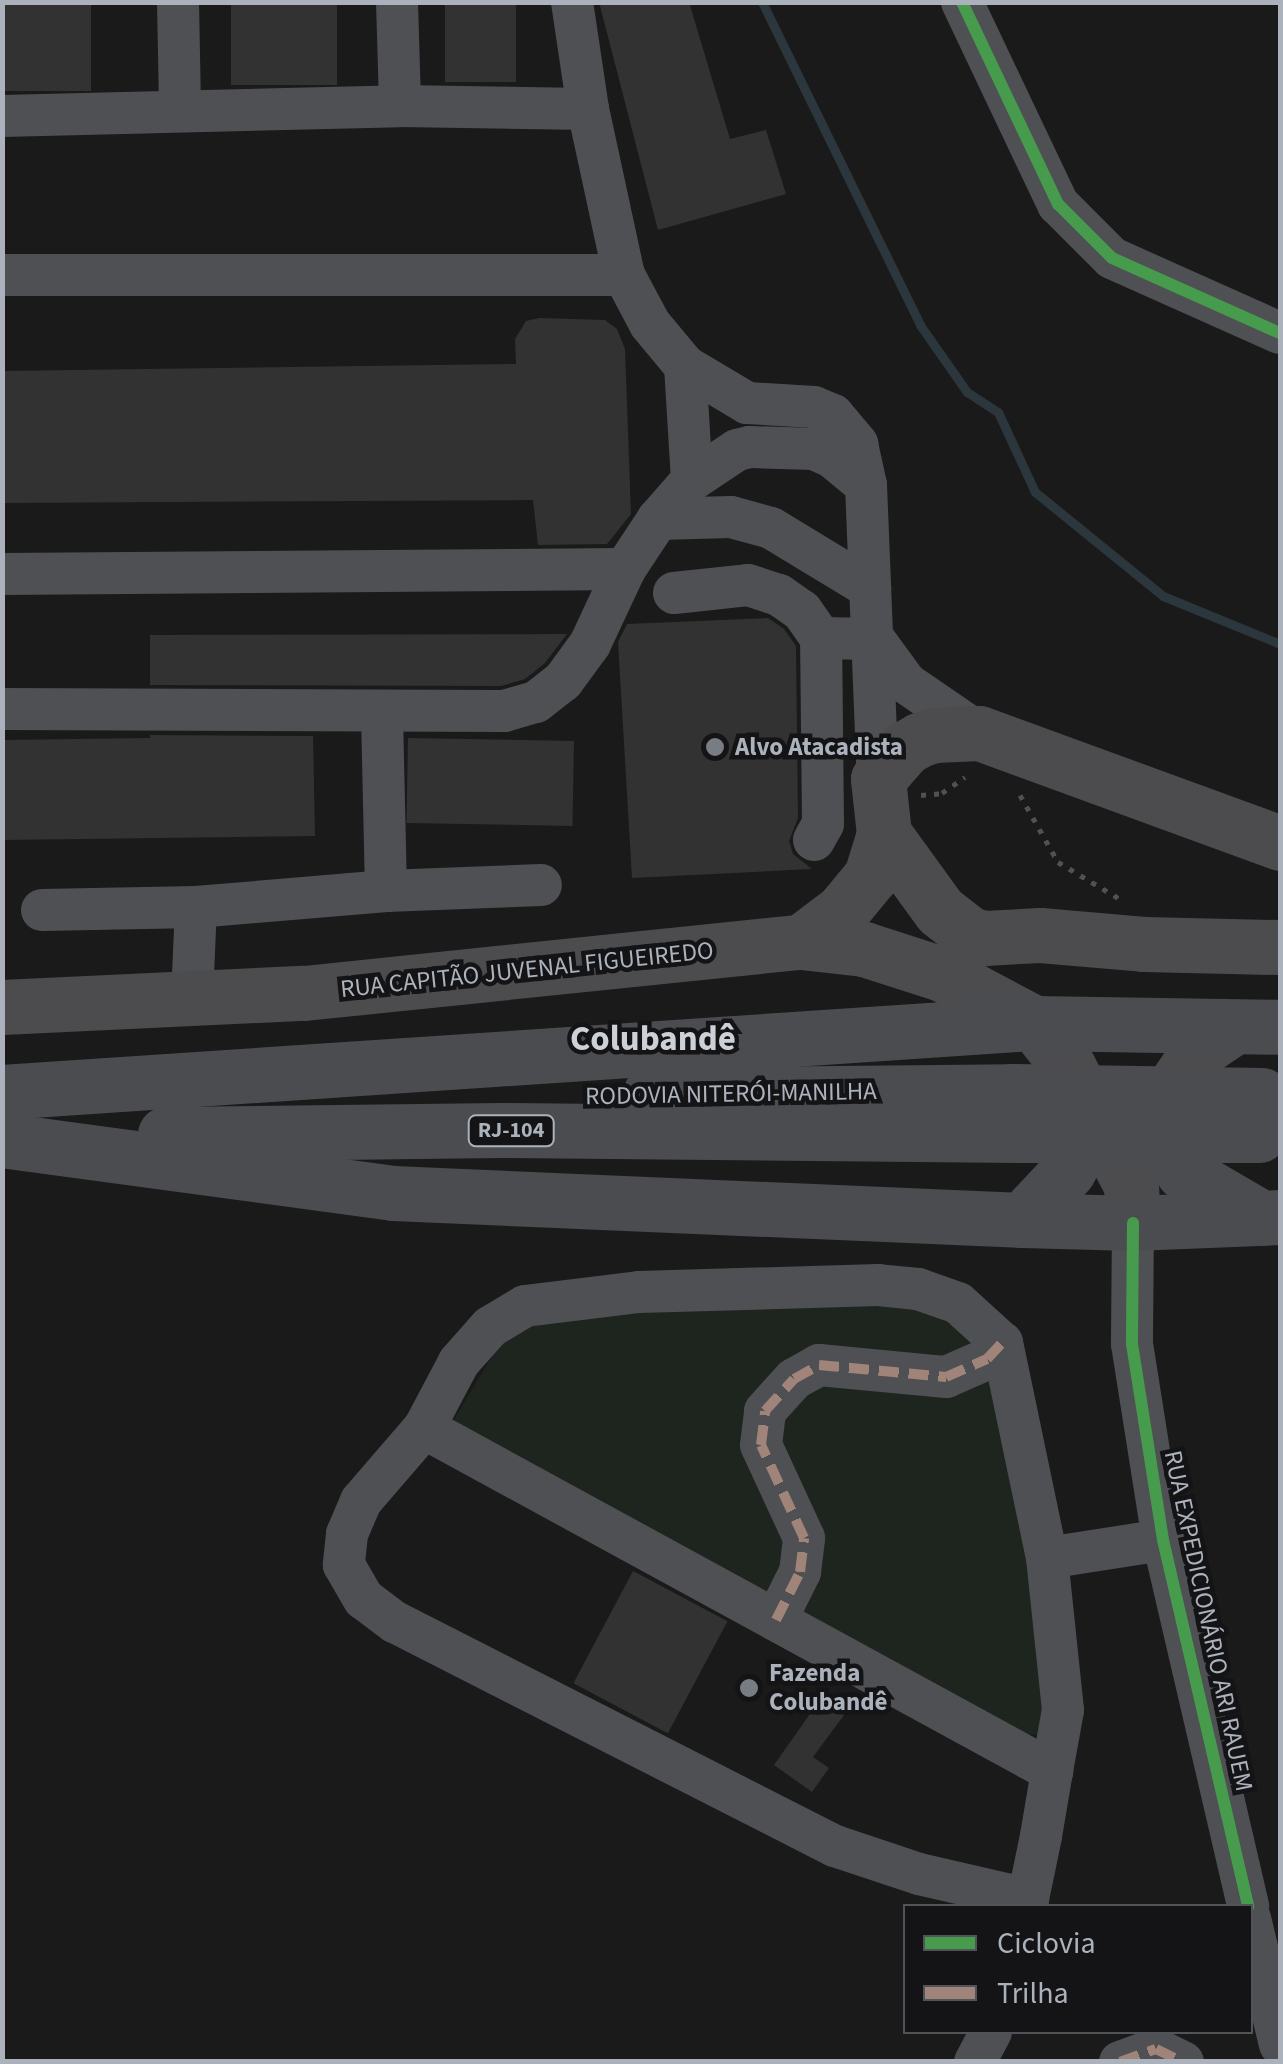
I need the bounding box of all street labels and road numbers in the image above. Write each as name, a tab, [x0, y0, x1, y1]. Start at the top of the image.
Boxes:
street label: RUA CAPITÃO JUVENAL FIGUEIREDO	[339, 935, 715, 1005]
street label: RODOVIA NITERÓI-MANILHA	[585, 1076, 877, 1112]
road number: RJ-104	[466, 1114, 556, 1148]
street label: RUA EXPEDICIONÁRIO ARI RAUEM	[1157, 1448, 1259, 1794]

